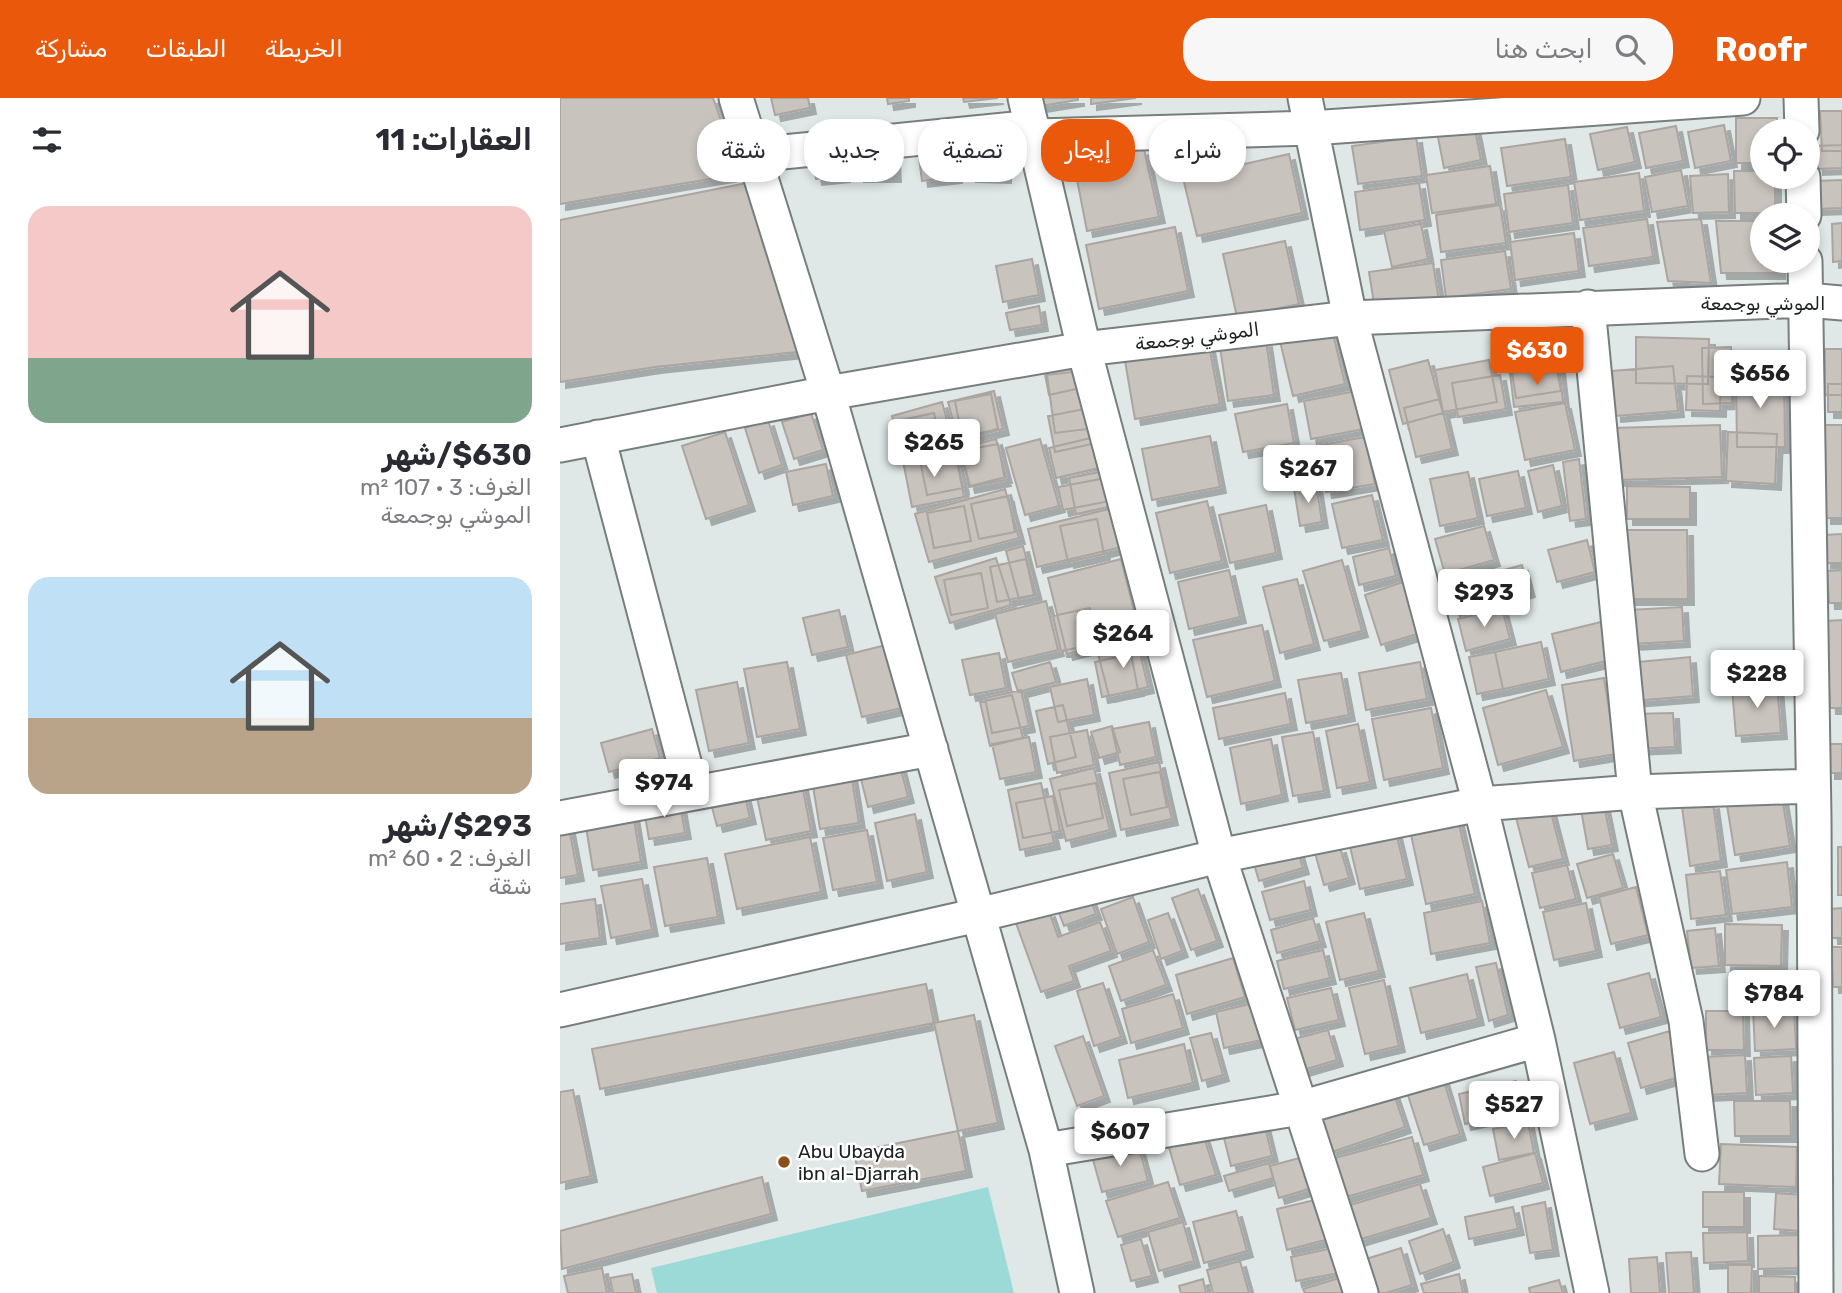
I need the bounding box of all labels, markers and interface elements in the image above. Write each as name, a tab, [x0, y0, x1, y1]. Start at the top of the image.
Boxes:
search box	[1183, 18, 1673, 81]
icon: search	[1611, 30, 1649, 68]
text: Roofr	[1715, 30, 1807, 69]
text: ابحث هنا	[1495, 34, 1593, 65]
text: مشاركة	[35, 35, 107, 63]
text: الطبقات	[145, 35, 227, 63]
text: الخريطة	[265, 35, 343, 63]
chip: شقة	[697, 119, 790, 182]
chip: جديد	[804, 119, 904, 182]
chip: تصفية	[918, 119, 1027, 182]
chip: إيجار	[1041, 119, 1135, 182]
chip: شراء	[1149, 119, 1246, 182]
map controls	[1750, 119, 1820, 273]
button: locate	[1750, 119, 1820, 189]
icon: filters	[28, 121, 66, 159]
text: العقارات: 11	[376, 122, 532, 158]
button: layers	[1750, 203, 1820, 273]
icon: home	[217, 252, 343, 378]
street label: الموشي بوجمعة	[1700, 292, 1826, 318]
street label: الموشي بوجمعة	[1134, 317, 1261, 359]
pin: $630	[1496, 328, 1578, 387]
text: $630	[1506, 336, 1568, 364]
pin: $656	[1719, 350, 1801, 410]
text: $656	[1730, 359, 1790, 387]
pin: $265	[893, 420, 975, 479]
text: $265	[904, 428, 964, 456]
text: $630/شهر	[383, 437, 532, 473]
pin: $267	[1267, 446, 1349, 505]
text: $267	[1279, 454, 1337, 482]
text: الغرف: 3 · 107 m²	[360, 473, 532, 501]
text: الموشي بوجمعة	[380, 501, 532, 529]
pin: $293	[1443, 570, 1525, 629]
text: $293	[1454, 578, 1514, 606]
pin: $264	[1082, 610, 1164, 670]
text: $264	[1093, 619, 1154, 647]
icon: home	[217, 623, 343, 749]
pin: $228	[1716, 650, 1798, 710]
text: $228	[1727, 659, 1787, 687]
pin: $974	[623, 760, 705, 819]
text: $974	[635, 768, 693, 796]
text: $293/شهر	[384, 808, 532, 844]
text: الغرف: 2 · 60 m²	[368, 844, 532, 872]
text: شقة	[488, 872, 532, 900]
pin: $784	[1733, 970, 1815, 1030]
text: $784	[1744, 979, 1804, 1007]
pin: $527	[1473, 1082, 1555, 1141]
text: $527	[1485, 1090, 1543, 1118]
pin: $607	[1079, 1108, 1161, 1168]
text: $607	[1090, 1117, 1150, 1145]
place label: Abu Ubayda ibn al-Djarrah	[798, 1140, 919, 1185]
marker: Abu Ubayda ibn al-Djarrah	[776, 1154, 792, 1170]

